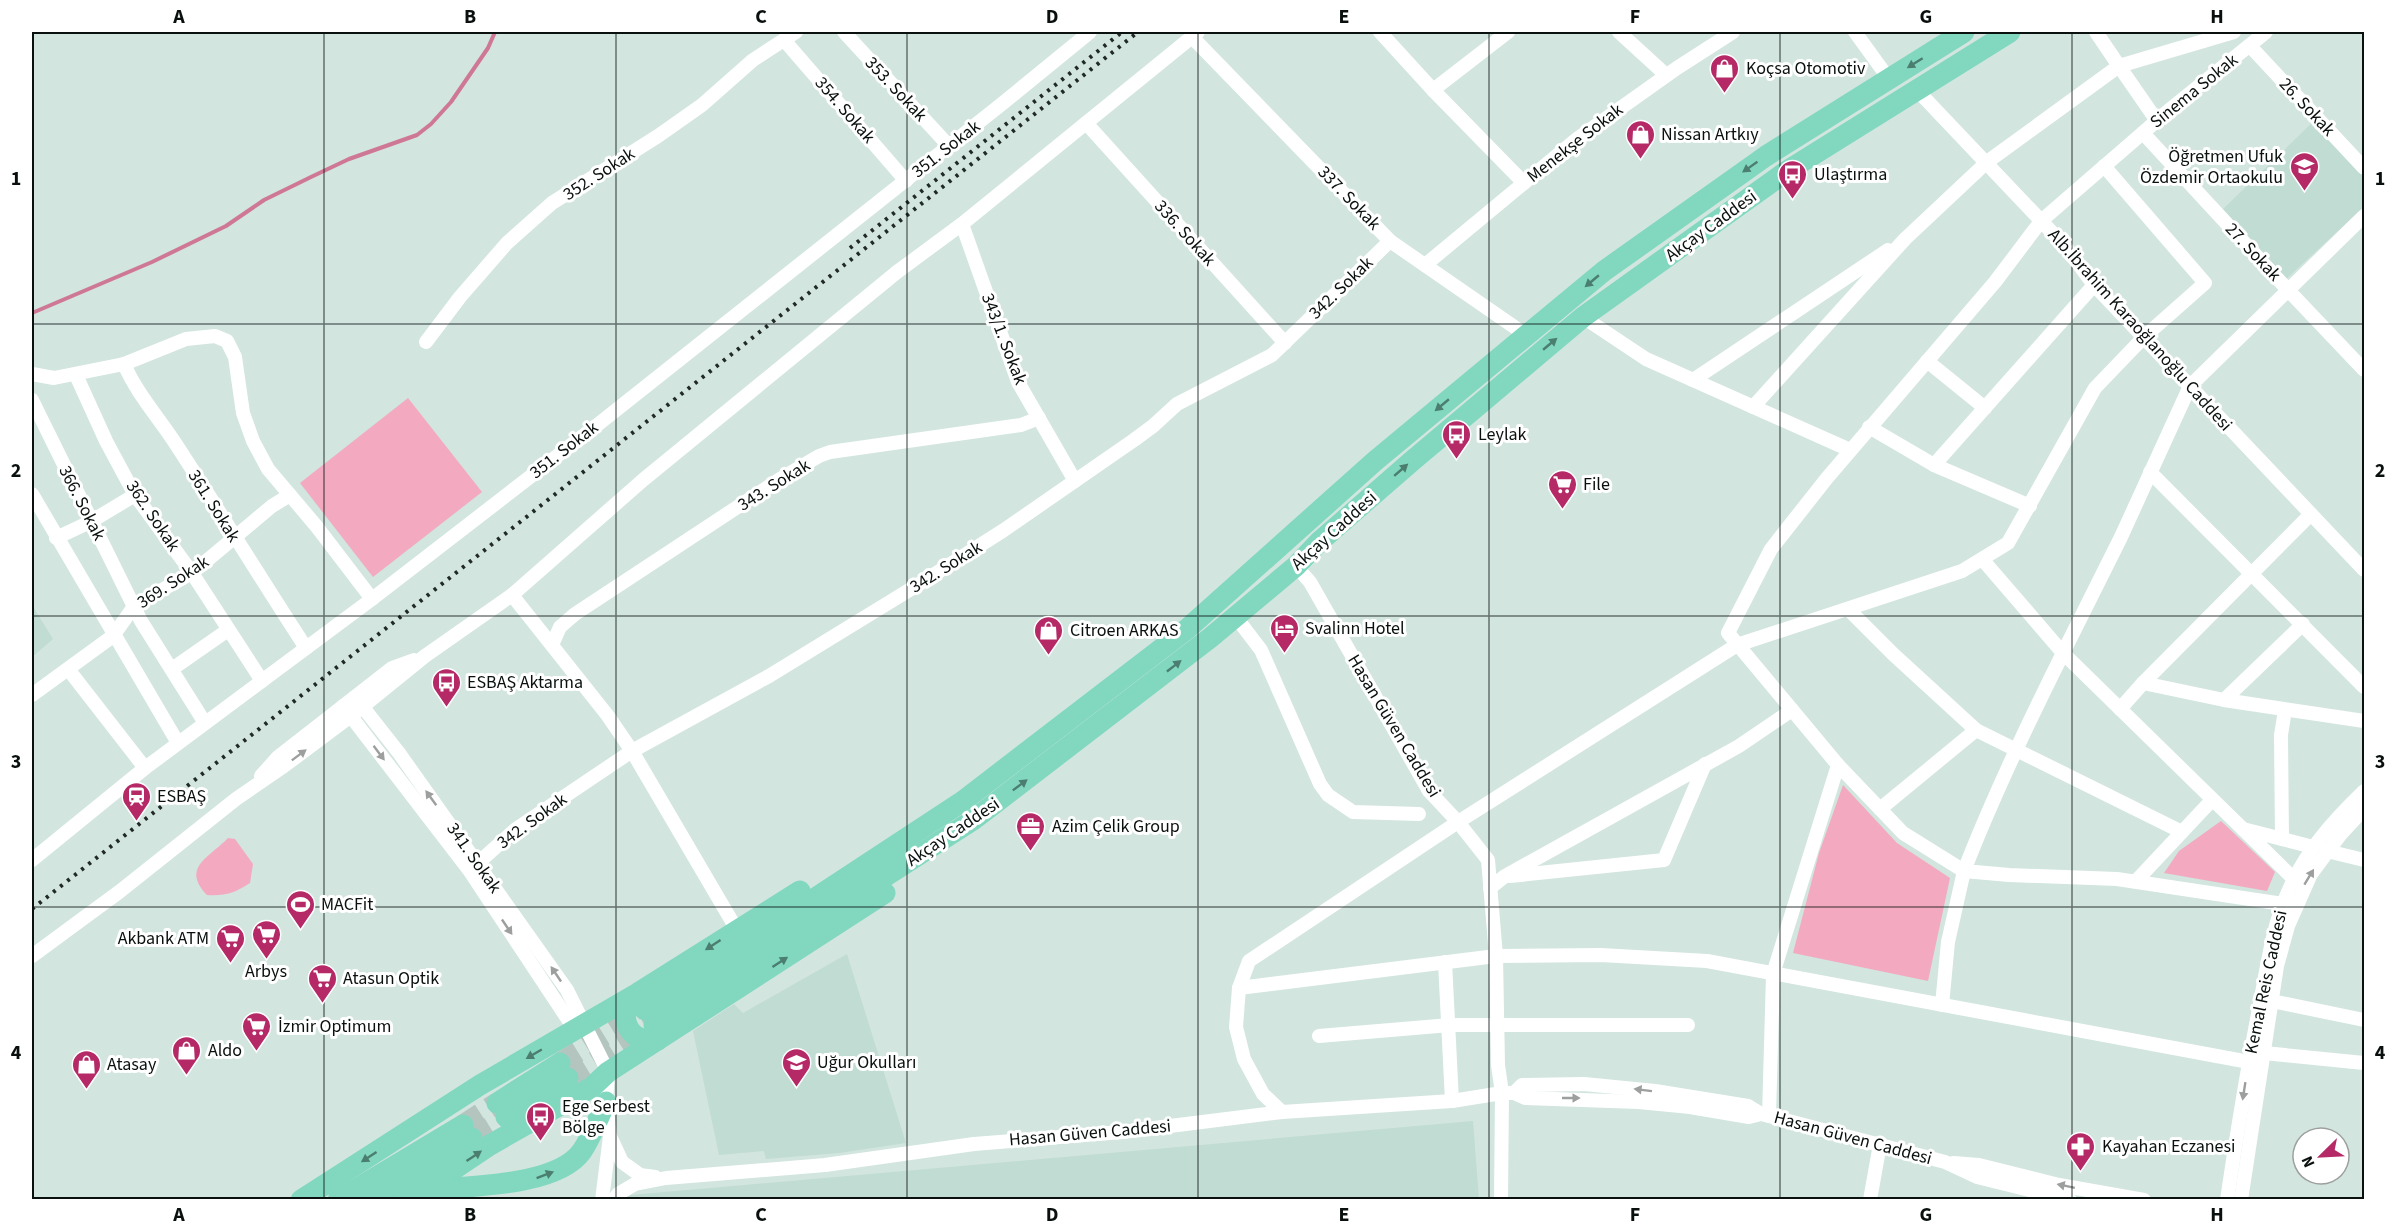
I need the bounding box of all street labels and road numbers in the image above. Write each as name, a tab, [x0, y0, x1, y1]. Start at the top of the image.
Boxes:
street label: Sinema Sokak	[2145, 48, 2243, 134]
street label: 353. Sokak	[859, 51, 933, 127]
street label: 354. Sokak	[809, 71, 881, 149]
street label: 26. Sokak	[2273, 72, 2341, 142]
street label: Menekşe Sokak	[1522, 97, 1628, 189]
street label: 351. Sokak	[906, 114, 986, 184]
street label: 352. Sokak	[558, 141, 640, 207]
street label: 337. Sokak	[1312, 160, 1386, 236]
street label: Akçay Caddesi	[1660, 184, 1762, 268]
street label: 336. Sokak	[1149, 195, 1221, 272]
street label: 27. Sokak	[2219, 217, 2287, 287]
street label: Alb.İbrahim Karaoğlanoğlu Caddesi	[2042, 223, 2238, 437]
street label: 342. Sokak	[1303, 251, 1379, 325]
street label: 343/1. Sokak	[975, 290, 1033, 388]
street label: 351. Sokak	[524, 415, 604, 485]
street label: 343. Sokak	[733, 453, 815, 517]
street label: 366. Sokak	[52, 461, 112, 545]
street label: 361. Sokak	[182, 465, 246, 547]
street label: 362. Sokak	[120, 475, 186, 557]
street label: Akçay Caddesi	[1286, 486, 1382, 576]
street label: 342. Sokak	[905, 535, 987, 599]
street label: 369. Sokak	[132, 549, 214, 615]
street label: Hasan Güven Caddesi	[1341, 650, 1447, 802]
street label: 342. Sokak	[492, 787, 572, 855]
street label: Akçay Caddesi	[901, 792, 1005, 872]
street label: 341. Sokak	[441, 818, 508, 898]
street label: Kemal Reis Caddesi	[2239, 908, 2293, 1056]
street label: Hasan Güven Caddesi	[1771, 1105, 1935, 1171]
street label: Hasan Güven Caddesi	[1008, 1113, 1172, 1153]

